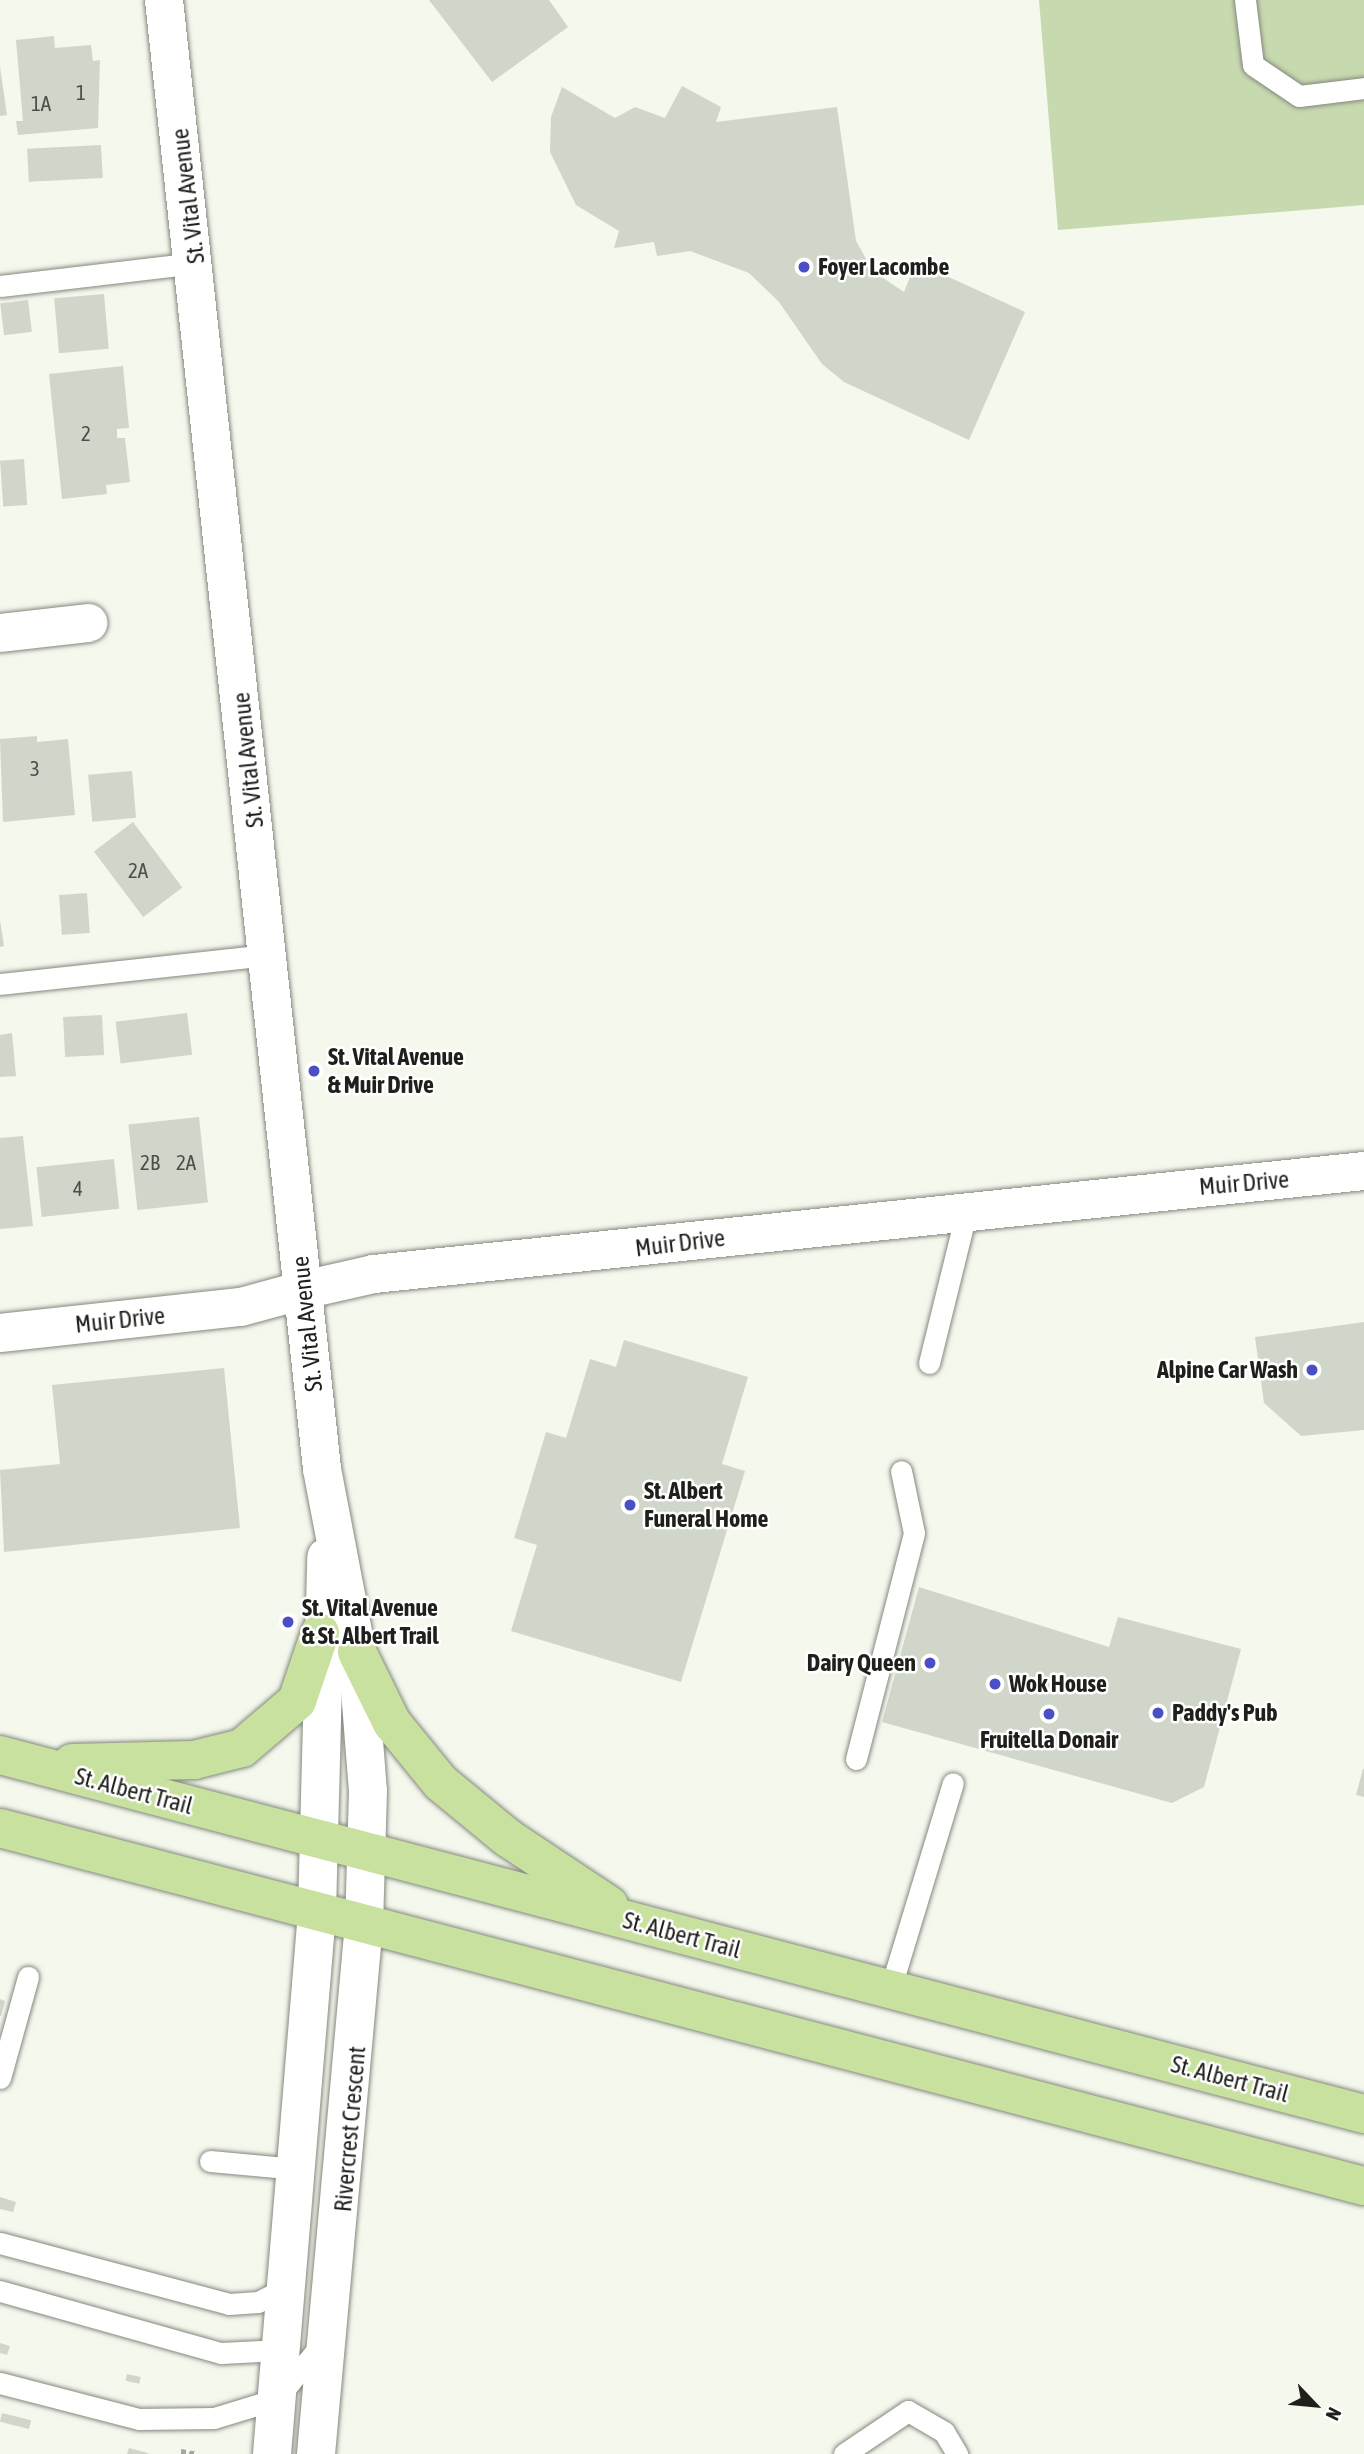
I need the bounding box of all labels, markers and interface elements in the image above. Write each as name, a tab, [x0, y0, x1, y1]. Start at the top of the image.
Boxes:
house number: 1	[76, 79, 86, 105]
house number: 1A	[31, 90, 51, 116]
street label: St. Vital Avenue	[165, 127, 211, 265]
place label: Foyer Lacombe	[818, 253, 949, 281]
marker: Foyer Lacombe	[796, 259, 812, 275]
house number: 2	[81, 420, 91, 446]
street label: St. Vital Avenue	[227, 691, 269, 829]
house number: 3	[30, 755, 40, 781]
house number: 2A	[128, 857, 148, 883]
place label: St. Vital Avenue & Muir Drive	[328, 1043, 464, 1099]
marker: St. Vital Avenue & Muir Drive	[306, 1063, 322, 1079]
house number: 2B	[140, 1149, 160, 1175]
house number: 2A	[176, 1149, 196, 1175]
street label: Muir Drive	[1198, 1165, 1290, 1201]
house number: 4	[73, 1175, 83, 1201]
street label: Muir Drive	[634, 1223, 726, 1263]
street label: St. Vital Avenue	[286, 1255, 328, 1393]
street label: Muir Drive	[74, 1301, 166, 1339]
place label: Alpine Car Wash	[1157, 1356, 1298, 1384]
marker: Alpine Car Wash	[1304, 1362, 1320, 1378]
place label: St. Albert Funeral Home	[644, 1477, 768, 1533]
marker: St. Albert Funeral Home	[622, 1497, 638, 1513]
place label: St. Vital Avenue & St. Albert Trail	[302, 1594, 438, 1650]
marker: St. Vital Avenue & St. Albert Trail	[280, 1614, 296, 1630]
place label: Dairy Queen	[807, 1649, 916, 1677]
marker: Dairy Queen	[922, 1655, 938, 1671]
place label: Wok House	[1009, 1670, 1107, 1698]
marker: Wok House	[987, 1676, 1003, 1692]
place label: Paddy's Pub	[1172, 1699, 1278, 1727]
marker: Paddy's Pub	[1150, 1705, 1166, 1721]
marker: Fruitella Donair	[1041, 1706, 1057, 1722]
place label: Fruitella Donair	[980, 1726, 1118, 1754]
street label: St. Albert Trail	[72, 1761, 196, 1821]
street label: St. Albert Trail	[620, 1905, 744, 1965]
street label: Rivercrest Crescent	[328, 2045, 372, 2213]
street label: St. Albert Trail	[1168, 2049, 1292, 2109]
north arrow	[1280, 2370, 1350, 2440]
text: N	[1322, 2404, 1346, 2424]

